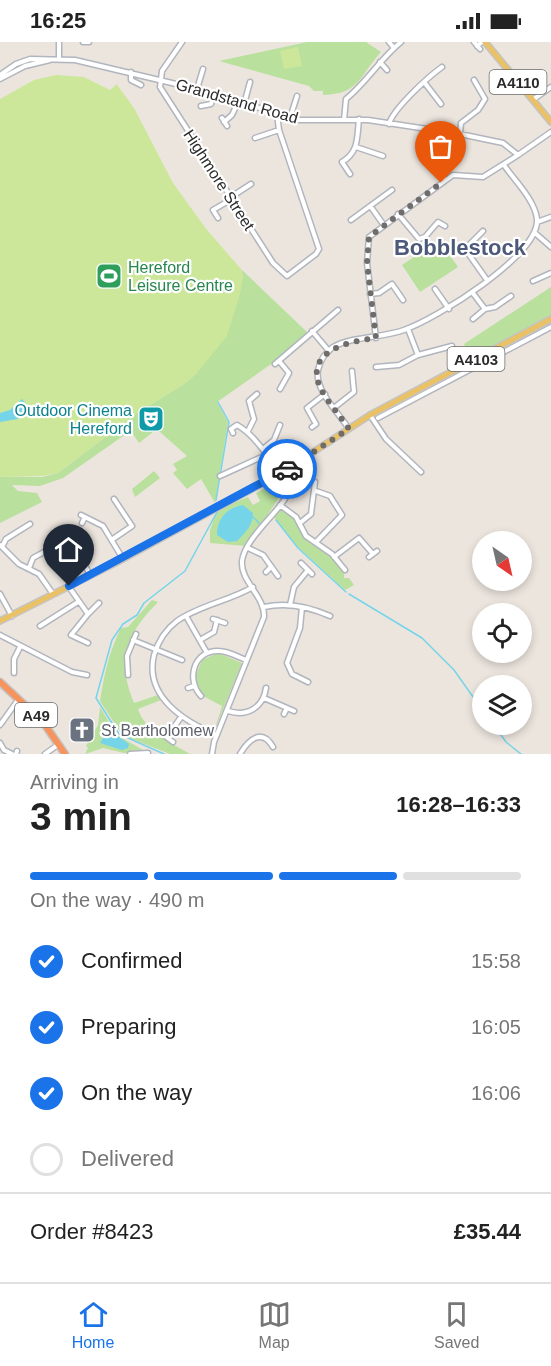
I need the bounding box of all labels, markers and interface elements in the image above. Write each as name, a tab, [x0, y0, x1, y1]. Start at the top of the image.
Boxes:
text: 16:25	[30, 8, 86, 33]
road number: A4110	[490, 70, 546, 94]
street label: Grandstand Road	[174, 75, 300, 127]
pin	[415, 121, 466, 183]
street label: Highmore Street	[180, 127, 258, 234]
icon: bag	[424, 130, 457, 163]
district label: Bobblestock	[394, 235, 527, 260]
place label: Hereford Leisure Centre	[128, 259, 233, 294]
sports icon: Hereford Leisure Centre	[94, 261, 124, 291]
road number: A4103	[448, 347, 504, 371]
place label: Outdoor Cinema Hereford	[15, 402, 132, 437]
theatre icon: Outdoor Cinema Hereford	[136, 404, 166, 434]
courier	[257, 439, 317, 499]
icon: car	[271, 453, 304, 486]
pin	[43, 524, 94, 586]
north arrow	[472, 531, 532, 591]
map controls	[472, 531, 532, 735]
icon: home	[52, 533, 85, 566]
button: locate	[472, 603, 532, 663]
button: layers	[472, 675, 532, 735]
road number: A49	[15, 703, 57, 727]
church icon: St Bartholomew	[67, 715, 97, 745]
place label: St Bartholomew	[101, 722, 214, 739]
text: Arriving in	[30, 771, 119, 793]
text: 16:28–16:33	[396, 792, 521, 817]
text: 3 min	[30, 795, 132, 838]
text: On the way · 490 m	[30, 889, 205, 911]
icon: check	[30, 945, 63, 978]
text: Confirmed	[81, 948, 182, 973]
text: 15:58	[471, 950, 521, 972]
icon: check	[30, 1011, 63, 1044]
text: Preparing	[81, 1014, 176, 1039]
text: 16:05	[471, 1016, 521, 1038]
icon: check	[30, 1077, 63, 1110]
text: On the way	[81, 1080, 192, 1105]
text: 16:06	[471, 1082, 521, 1104]
text: Delivered	[81, 1146, 174, 1171]
text: Order #8423	[30, 1219, 154, 1244]
text: £35.44	[454, 1219, 521, 1244]
tab: Home	[72, 1298, 114, 1352]
tab: Map	[258, 1298, 291, 1352]
tab: Saved	[434, 1298, 479, 1352]

